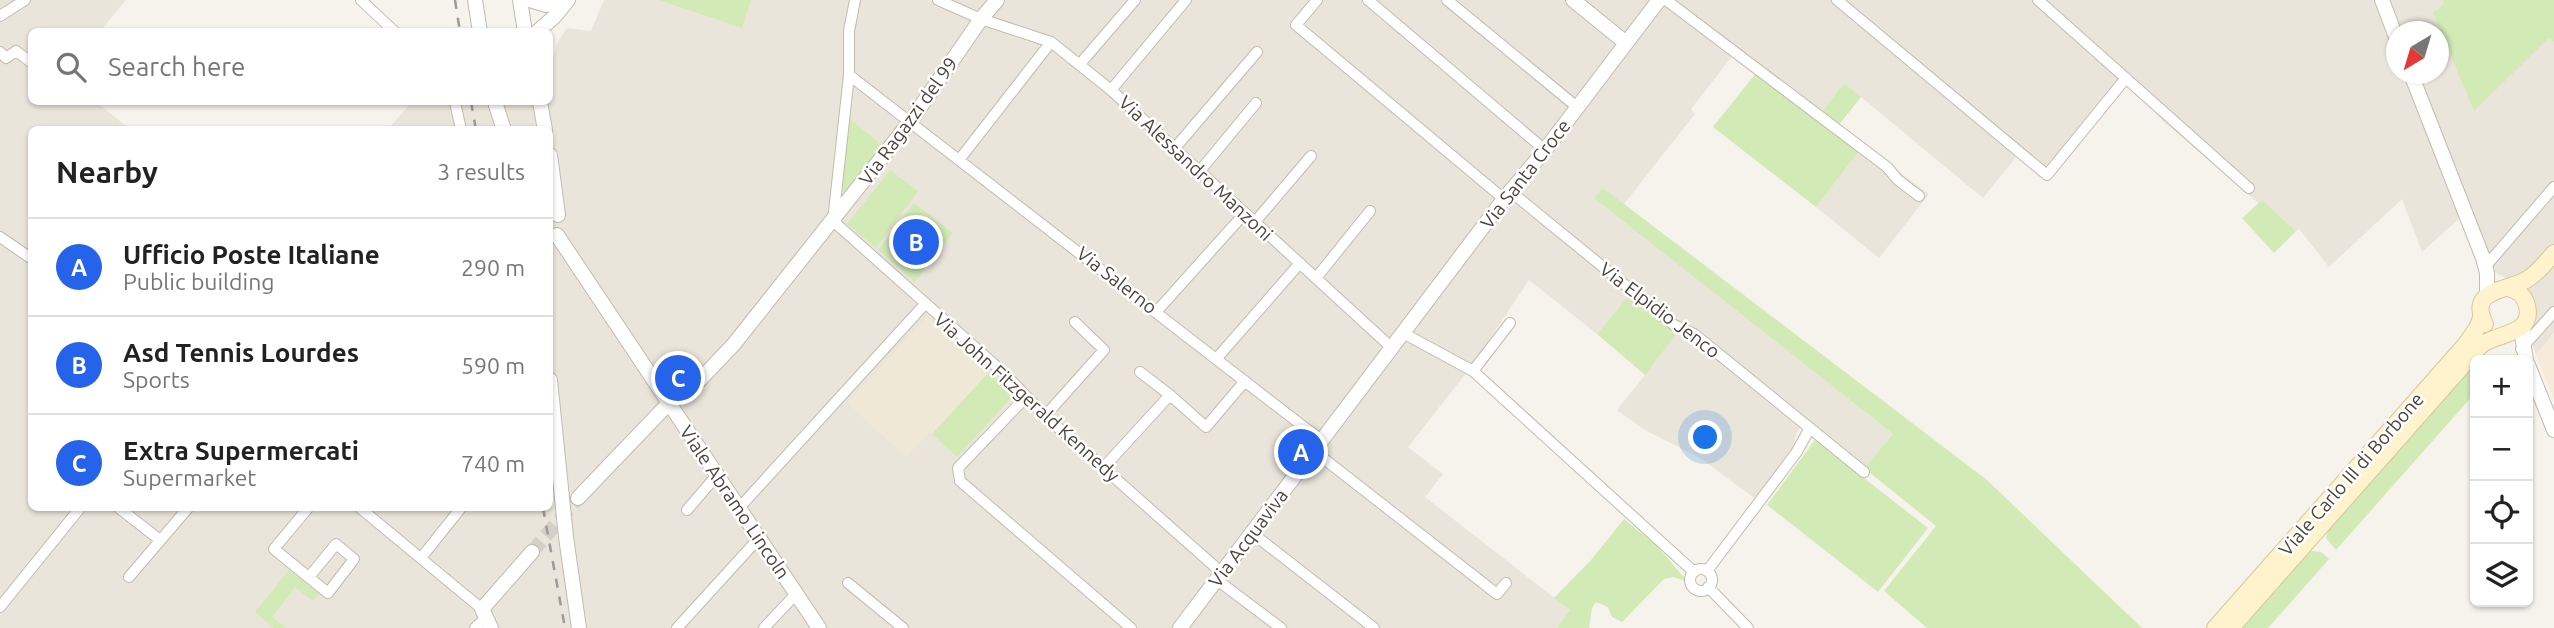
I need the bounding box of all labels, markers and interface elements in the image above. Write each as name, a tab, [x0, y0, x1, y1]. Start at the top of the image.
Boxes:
north arrow	[2386, 21, 2449, 84]
search box	[28, 28, 553, 105]
icon: search	[52, 48, 90, 86]
text: Search here	[108, 52, 245, 81]
street label: Via Ragazzi del 99	[854, 53, 962, 189]
street label: Via Alessandro Manzoni	[1114, 91, 1278, 245]
street label: Via Santa Croce	[1475, 115, 1575, 233]
text: Nearby	[56, 155, 158, 189]
text: 3 results	[437, 159, 525, 184]
pin: B	[893, 216, 939, 268]
text: Ufficio Poste Italiane	[123, 240, 380, 269]
street label: Via Salerno	[1072, 242, 1162, 318]
text: A	[71, 255, 87, 280]
text: 290 m	[461, 255, 525, 280]
street label: Via Elpidio Jenco	[1596, 258, 1724, 362]
text: Public building	[123, 269, 275, 294]
street label: Via John Fitzgerald Kennedy	[930, 308, 1124, 486]
text: Asd Tennis Lourdes	[123, 338, 359, 367]
pin: C	[655, 352, 701, 404]
text: B	[71, 353, 87, 378]
text: 590 m	[461, 353, 525, 378]
map controls	[2470, 355, 2533, 607]
button: +	[2470, 355, 2533, 418]
text: Sports	[123, 367, 190, 392]
street label: Viale Carlo III di Borbone	[2274, 388, 2428, 560]
button: −	[2470, 418, 2533, 481]
your location	[1688, 420, 1722, 454]
street label: Viale Abramo Lincoln	[676, 421, 794, 583]
pin: A	[1278, 426, 1324, 478]
text: Extra Supermercati	[123, 436, 359, 465]
text: C	[72, 451, 86, 476]
text: 740 m	[461, 451, 525, 476]
text: Supermarket	[123, 465, 256, 490]
button: locate	[2470, 481, 2533, 544]
street label: Via Acquaviva	[1204, 485, 1292, 591]
button: layers	[2470, 544, 2533, 607]

